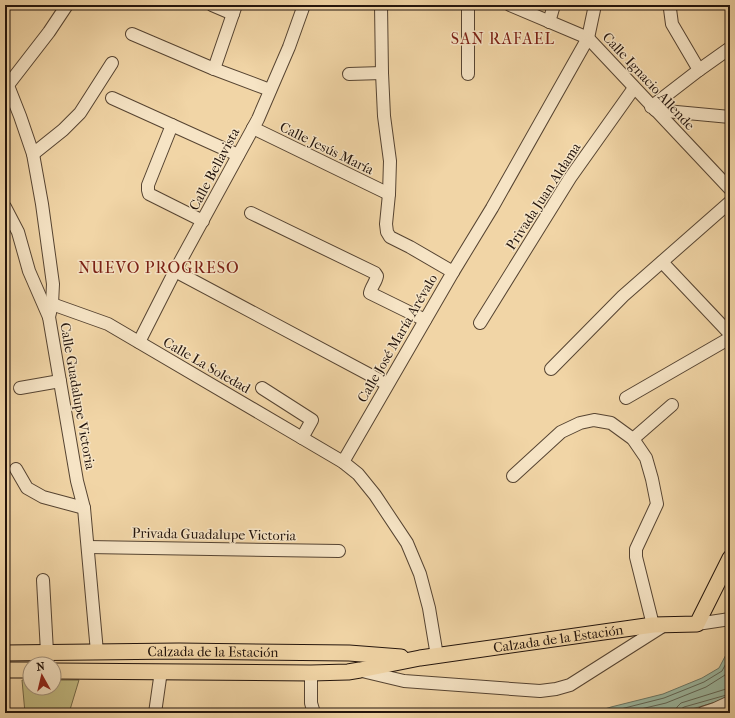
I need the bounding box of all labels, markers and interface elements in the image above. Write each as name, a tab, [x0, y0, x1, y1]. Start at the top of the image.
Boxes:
district label: SAN RAFAEL	[451, 29, 555, 48]
street label: Calle Ignacio Allende	[599, 29, 698, 134]
street label: Calle Jesús María	[277, 118, 377, 179]
street label: Calle Bellavista	[186, 125, 244, 213]
street label: Privada Juan Aldama	[502, 139, 585, 253]
district label: NUEVO PROGRESO	[78, 258, 240, 277]
street label: Calle José María Arévalo	[354, 271, 441, 405]
street label: Calle Guadalupe Victoria	[56, 321, 99, 471]
street label: Calle La Soledad	[160, 334, 254, 397]
street label: Privada Guadalupe Victoria	[132, 525, 297, 544]
street label: Calzada de la Estación	[492, 621, 624, 657]
street label: Calzada de la Estación	[147, 643, 279, 661]
north arrow	[22, 656, 62, 696]
text: N	[36, 659, 46, 674]

